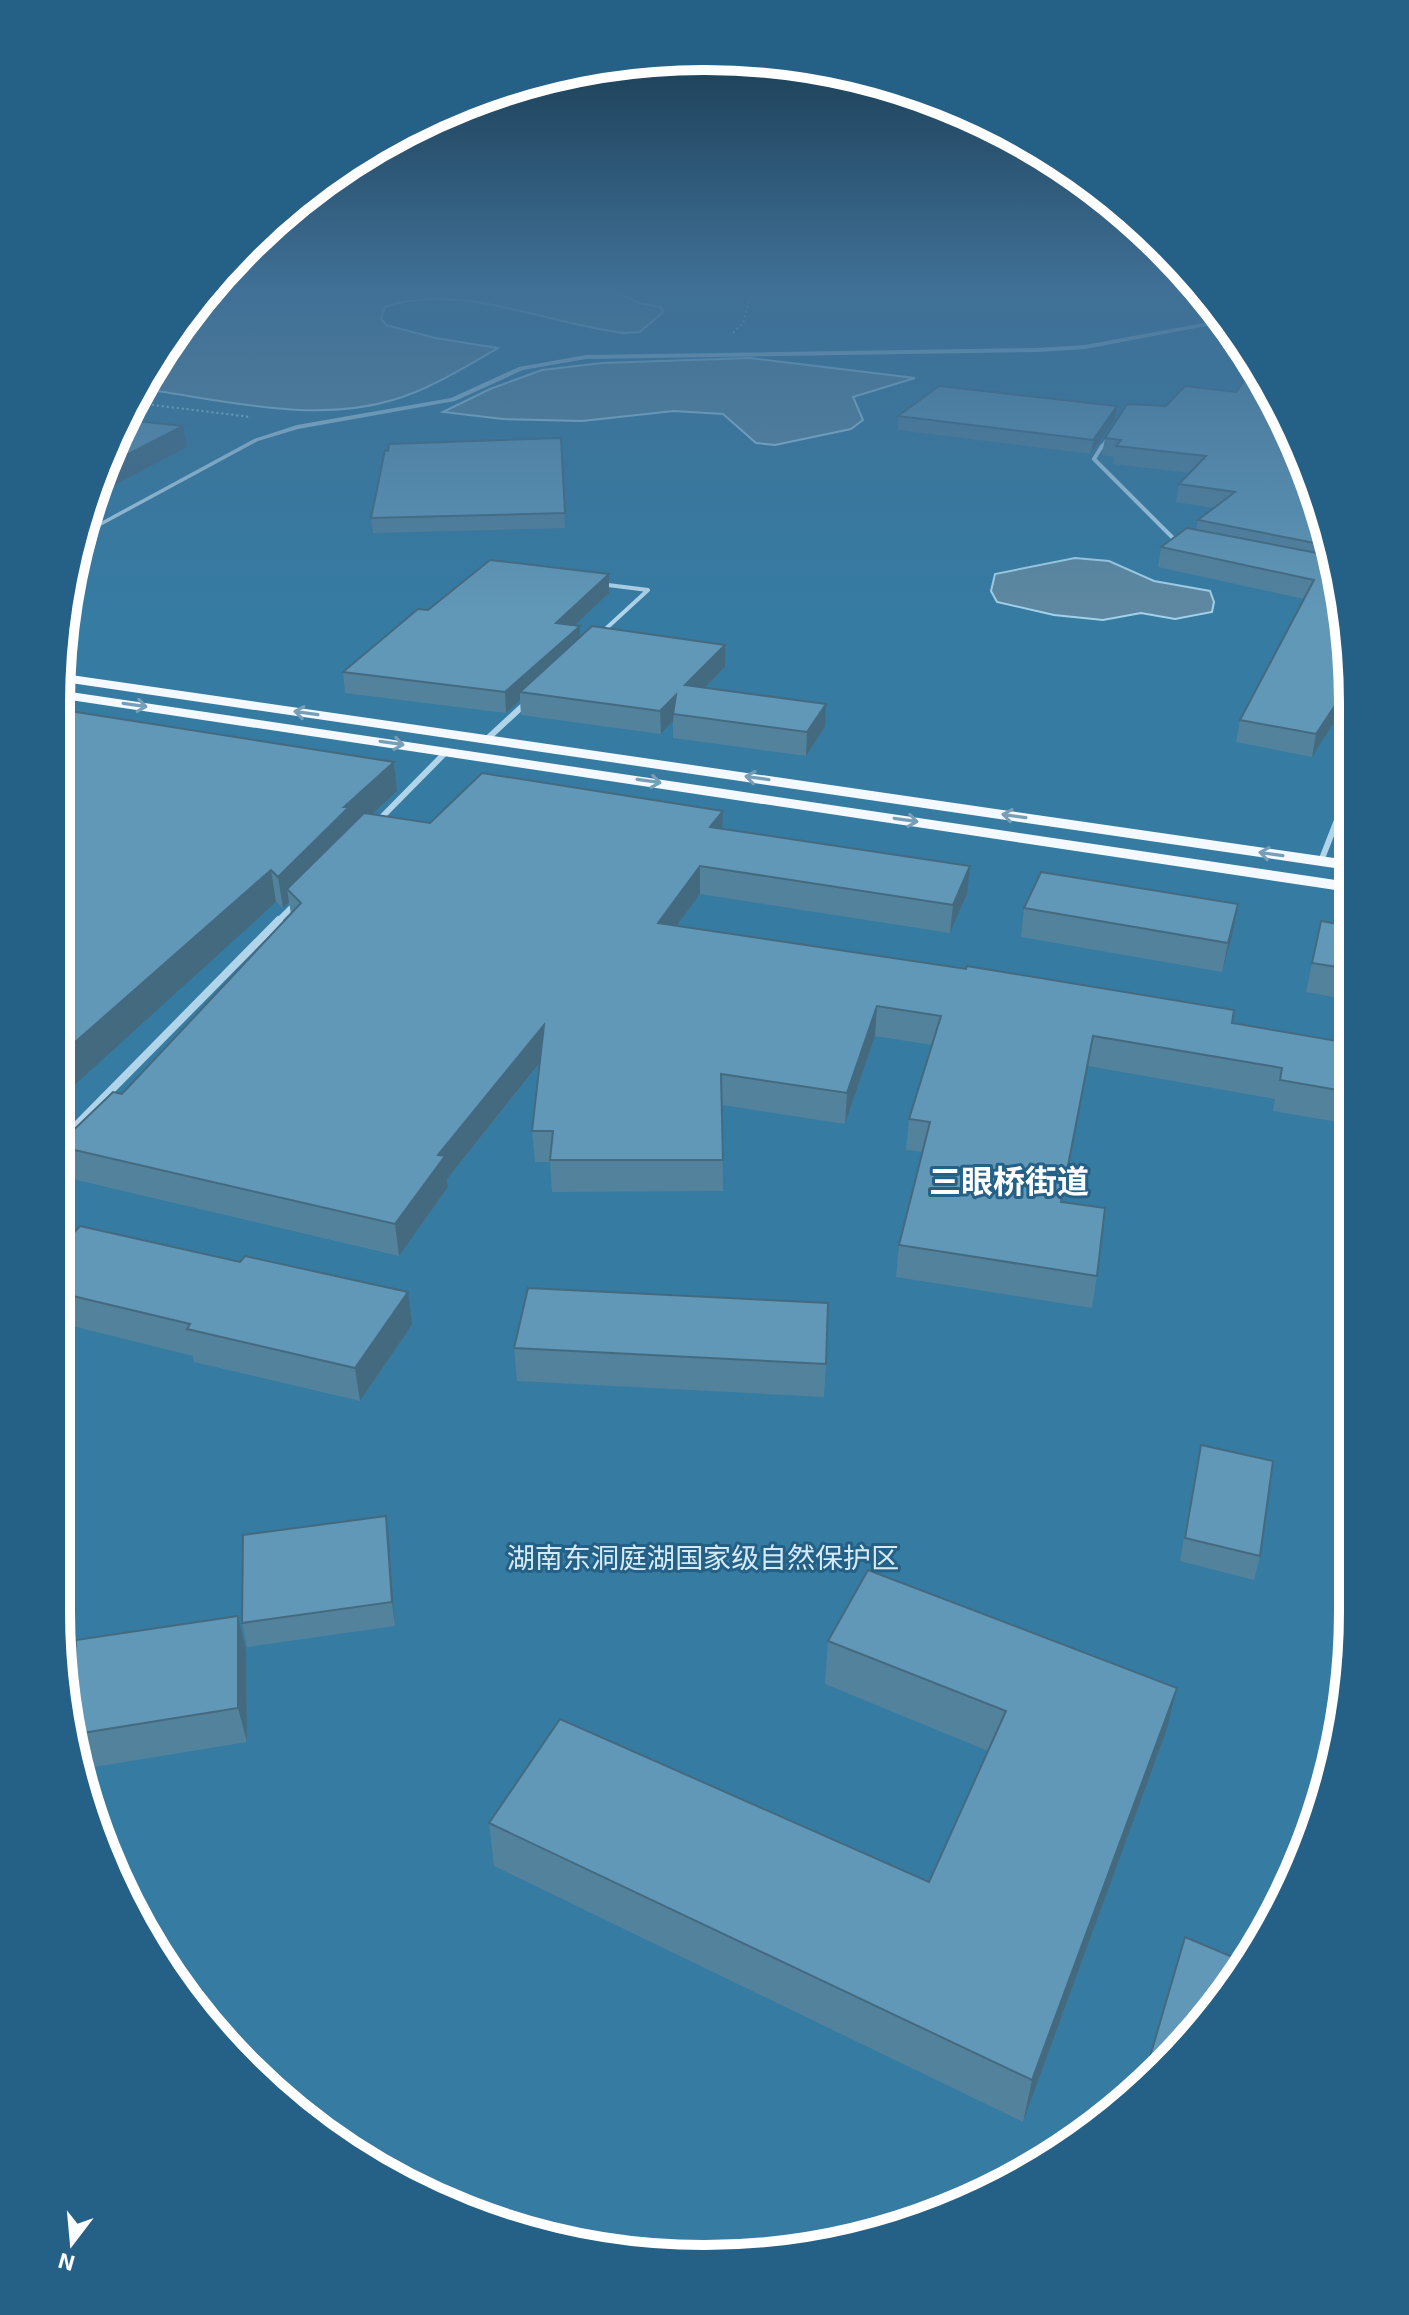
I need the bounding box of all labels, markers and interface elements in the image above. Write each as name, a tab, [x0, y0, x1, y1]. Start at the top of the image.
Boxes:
one-way arrow	[121, 698, 147, 713]
one-way arrow	[293, 705, 319, 720]
one-way arrow	[379, 736, 404, 751]
one-way arrow	[745, 770, 770, 785]
one-way arrow	[636, 774, 661, 789]
one-way arrow	[1002, 808, 1027, 823]
one-way arrow	[893, 813, 918, 828]
one-way arrow	[1259, 846, 1284, 861]
district label: 三眼桥街道	[929, 1161, 1089, 1199]
park label: 湖南东洞庭湖国家级自然保护区	[507, 1540, 899, 1574]
north arrow	[32, 2203, 112, 2283]
text: N	[55, 2249, 77, 2278]

